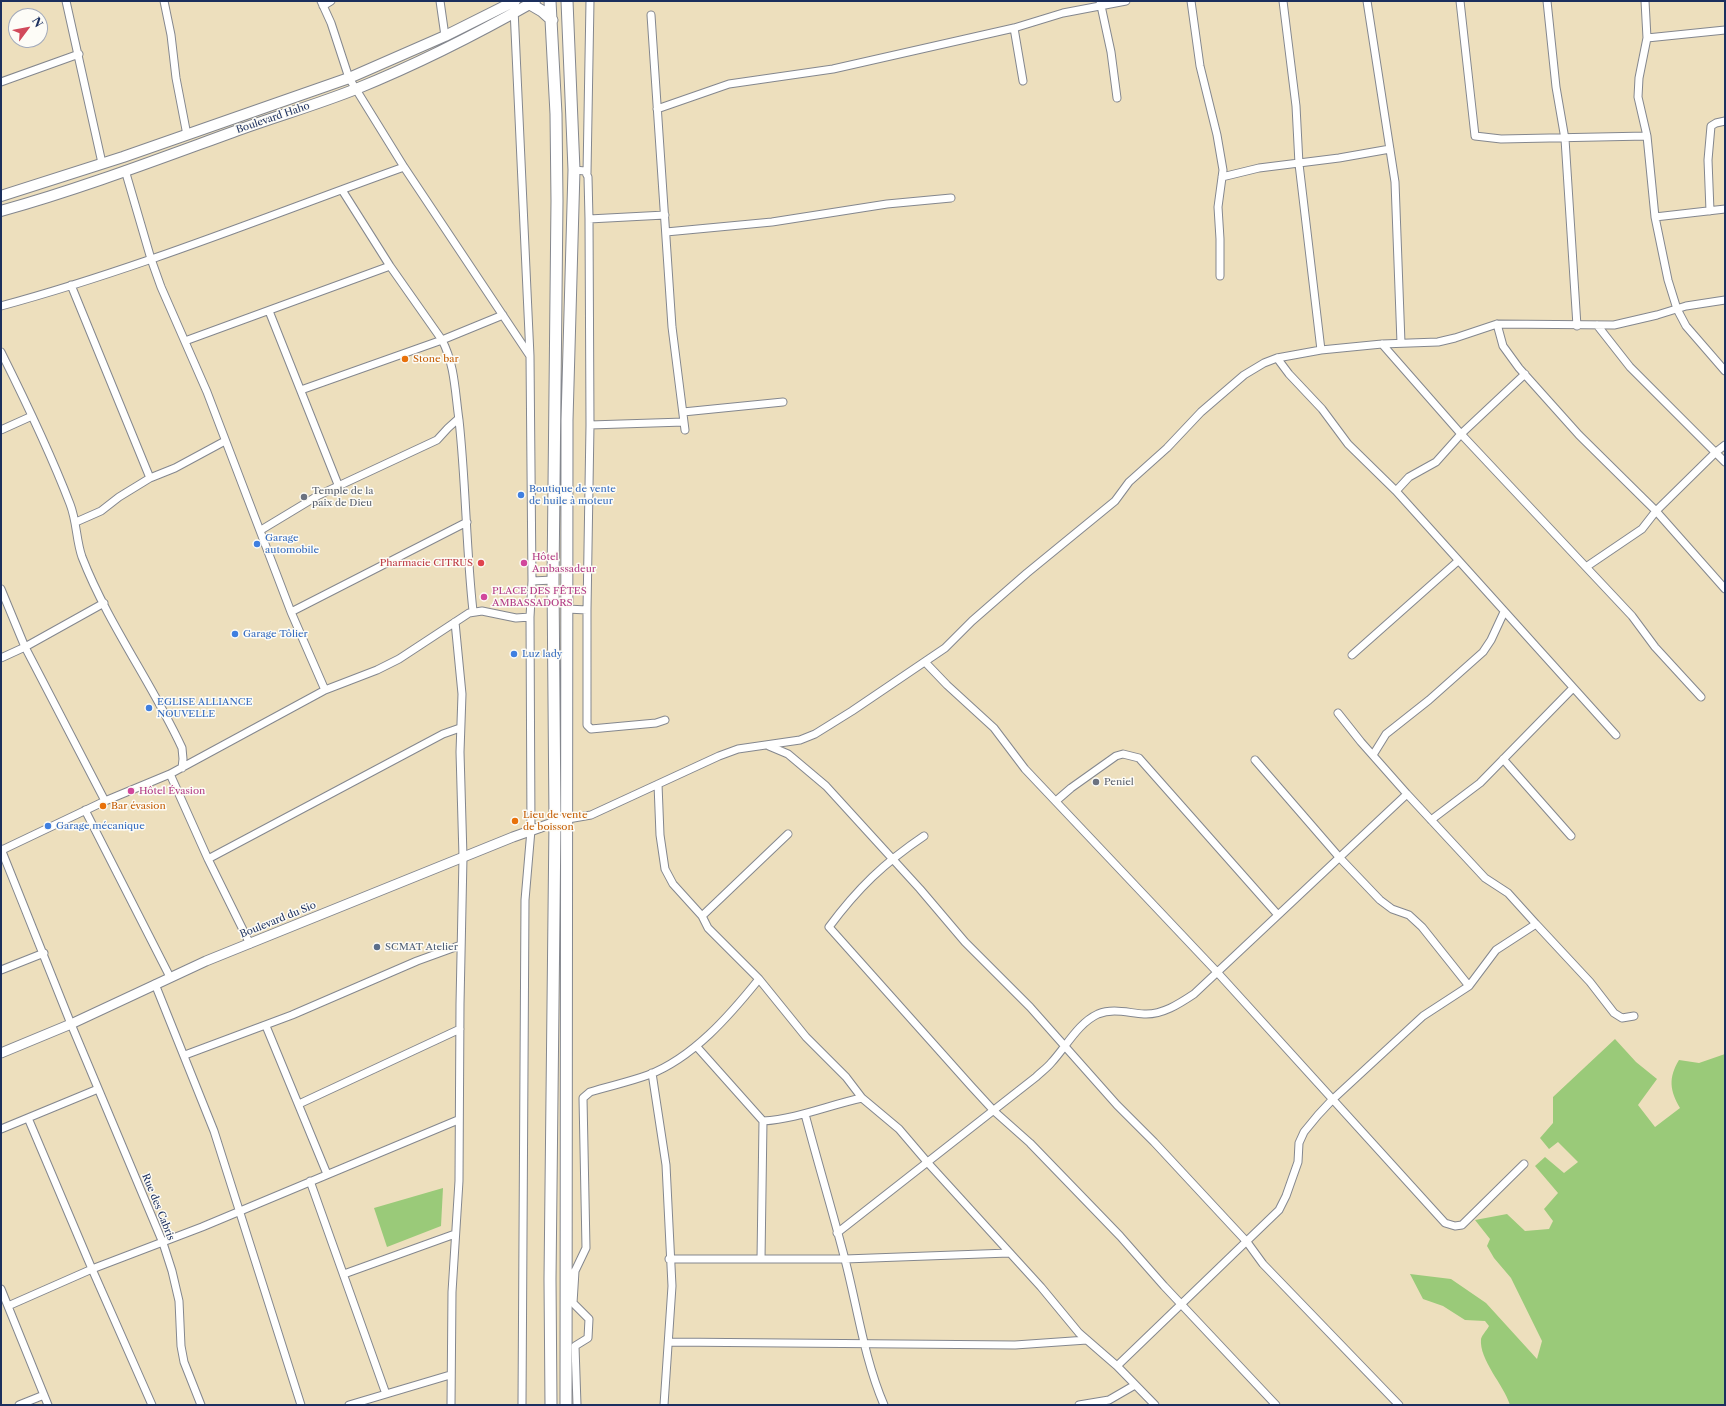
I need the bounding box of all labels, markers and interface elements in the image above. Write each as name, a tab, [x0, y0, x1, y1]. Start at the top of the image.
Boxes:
north arrow	[8, 8, 48, 48]
text: N	[29, 14, 46, 30]
street label: Boulevard Haho	[235, 100, 311, 136]
place label: Stone bar	[413, 353, 459, 365]
marker: Stone bar	[400, 354, 410, 364]
place label: Boutique de vente de huile à moteur	[529, 483, 616, 506]
place label: Temple de la paix de Dieu	[312, 485, 373, 508]
marker: Boutique de vente de huile à moteur	[516, 490, 526, 500]
marker: Temple de la paix de Dieu	[299, 492, 309, 502]
place label: Garage automobile	[265, 532, 319, 556]
marker: Garage automobile	[252, 539, 262, 549]
place label: Hôtel Ambassadeur	[532, 551, 596, 574]
place label: Pharmacie CITRUS	[380, 557, 473, 569]
marker: Pharmacie CITRUS	[476, 558, 486, 568]
marker: Hôtel Ambassadeur	[519, 558, 529, 568]
place label: PLACE DES FÊTES AMBASSADORS	[492, 585, 587, 608]
marker: PLACE DES FÊTES AMBASSADORS	[479, 592, 489, 602]
place label: Garage Tôlier	[243, 628, 308, 640]
marker: Garage Tôlier	[230, 629, 240, 639]
place label: Luz lady	[522, 648, 562, 660]
marker: Luz lady	[509, 649, 519, 659]
place label: EGLISE ALLIANCE NOUVELLE	[157, 696, 252, 720]
marker: EGLISE ALLIANCE NOUVELLE	[144, 703, 154, 713]
place label: Peniel	[1104, 776, 1134, 788]
marker: Peniel	[1091, 777, 1101, 787]
place label: Hôtel Évasion	[139, 785, 205, 797]
marker: Hôtel Évasion	[126, 786, 136, 796]
place label: Bar évasion	[111, 800, 166, 812]
marker: Bar évasion	[98, 801, 108, 811]
place label: Lieu de vente de boisson	[523, 809, 588, 832]
marker: Lieu de vente de boisson	[510, 816, 520, 826]
place label: Garage mécanique	[56, 820, 145, 832]
marker: Garage mécanique	[43, 821, 53, 831]
street label: Boulevard du Sio	[238, 899, 318, 941]
place label: SCMAT Atelier	[385, 941, 458, 953]
marker: SCMAT Atelier	[372, 942, 382, 952]
street label: Rue des Cabris	[139, 1172, 177, 1242]

